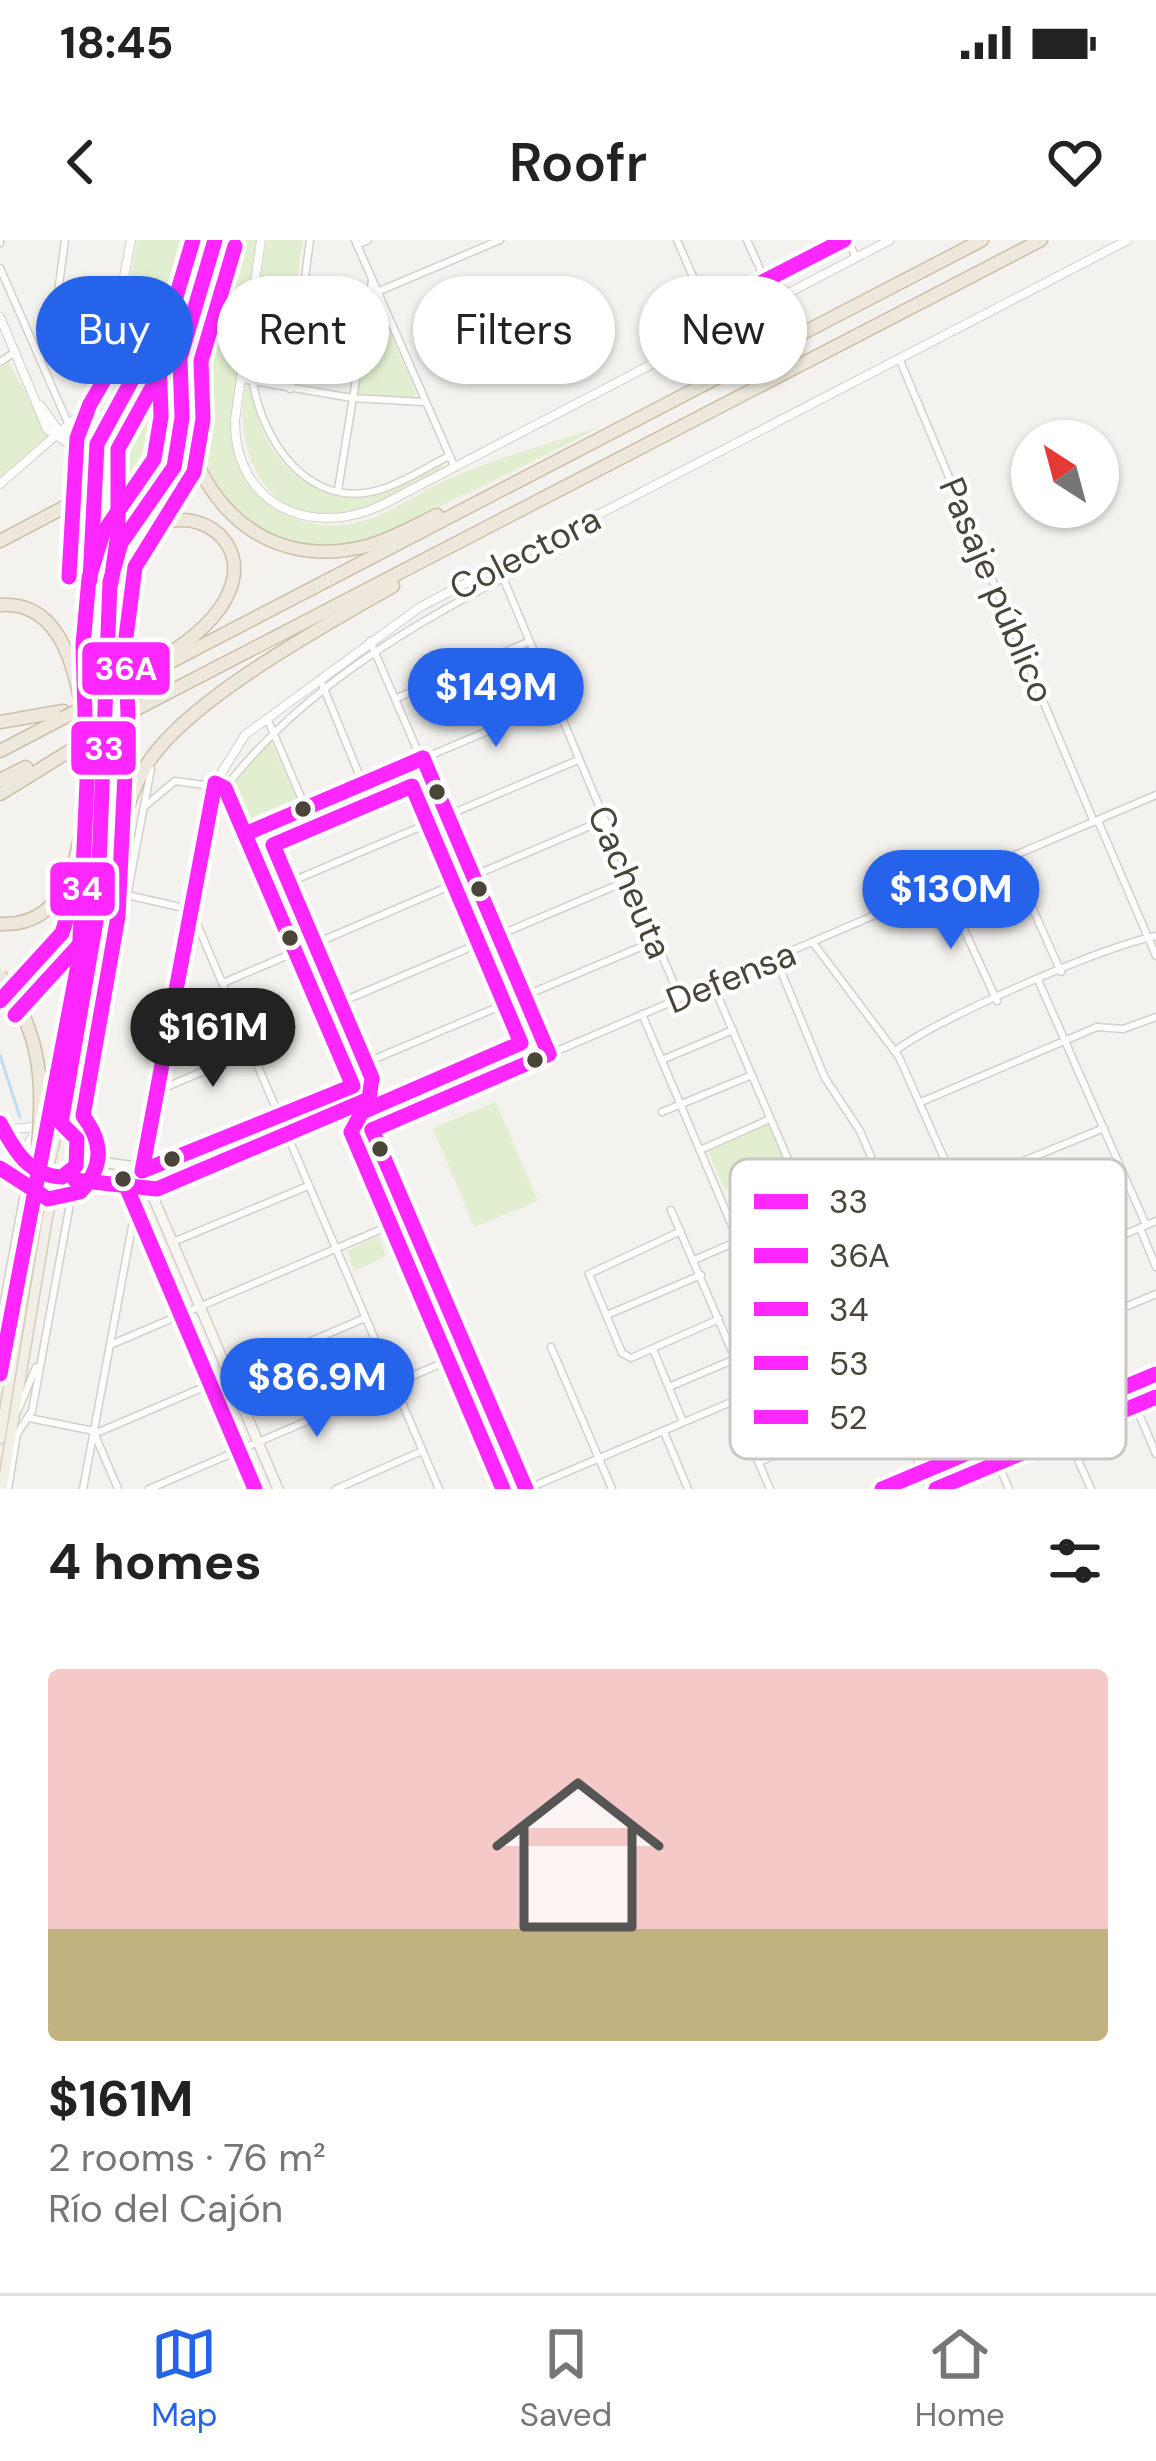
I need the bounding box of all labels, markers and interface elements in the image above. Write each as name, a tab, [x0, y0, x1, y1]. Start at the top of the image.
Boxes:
text: 18:45	[60, 13, 174, 72]
text: Roofr	[509, 127, 647, 198]
icon: back	[48, 129, 114, 195]
icon: heart	[1042, 129, 1108, 195]
chip: Buy	[36, 276, 193, 384]
chip: Rent	[217, 276, 389, 384]
chip: Filters	[413, 276, 615, 384]
chip: New	[639, 276, 807, 384]
north arrow	[1011, 420, 1119, 528]
map controls	[1011, 420, 1119, 528]
street label: Pasaje público	[928, 470, 1066, 710]
street label: Colectora	[441, 495, 609, 611]
line badge: 36A	[80, 640, 172, 697]
text: 36A	[94, 647, 158, 690]
pin: $149M	[412, 648, 580, 750]
text: $149M	[435, 661, 557, 712]
line badge: 33	[69, 719, 138, 777]
text: 33	[84, 727, 124, 770]
unlabelled marker	[426, 781, 448, 803]
unlabelled marker	[292, 798, 314, 820]
street label: Cacheuta	[577, 799, 683, 965]
pin: $130M	[867, 850, 1035, 952]
line badge: 34	[48, 860, 117, 918]
text: $130M	[889, 863, 1013, 914]
text: 34	[61, 867, 103, 910]
unlabelled marker	[468, 878, 490, 900]
unlabelled marker	[279, 927, 301, 949]
street label: Defensa	[659, 930, 803, 1024]
pin: $161M	[129, 988, 297, 1090]
text: $161M	[157, 1001, 269, 1052]
unlabelled marker	[524, 1049, 546, 1071]
unlabelled marker	[369, 1138, 391, 1160]
unlabelled marker	[161, 1148, 183, 1170]
legend	[730, 1159, 1126, 1459]
unlabelled marker	[112, 1168, 134, 1190]
text: 33	[829, 1180, 868, 1223]
text: 36A	[829, 1234, 890, 1277]
text: 34	[829, 1288, 869, 1331]
pin: $86.9M	[219, 1338, 415, 1440]
text: 53	[829, 1342, 869, 1385]
text: $86.9M	[247, 1351, 387, 1402]
text: 52	[829, 1396, 868, 1439]
text: 4 homes	[48, 1528, 262, 1595]
icon: filters	[1042, 1528, 1108, 1594]
icon: home	[470, 1747, 686, 1963]
text: $161M	[48, 2065, 193, 2132]
text: 2 rooms · 76 m²	[48, 2132, 326, 2183]
text: Río del Cajón	[48, 2183, 283, 2234]
tab: Map	[151, 2321, 218, 2436]
tab: Saved	[520, 2321, 612, 2436]
tab: Home	[915, 2321, 1005, 2436]

